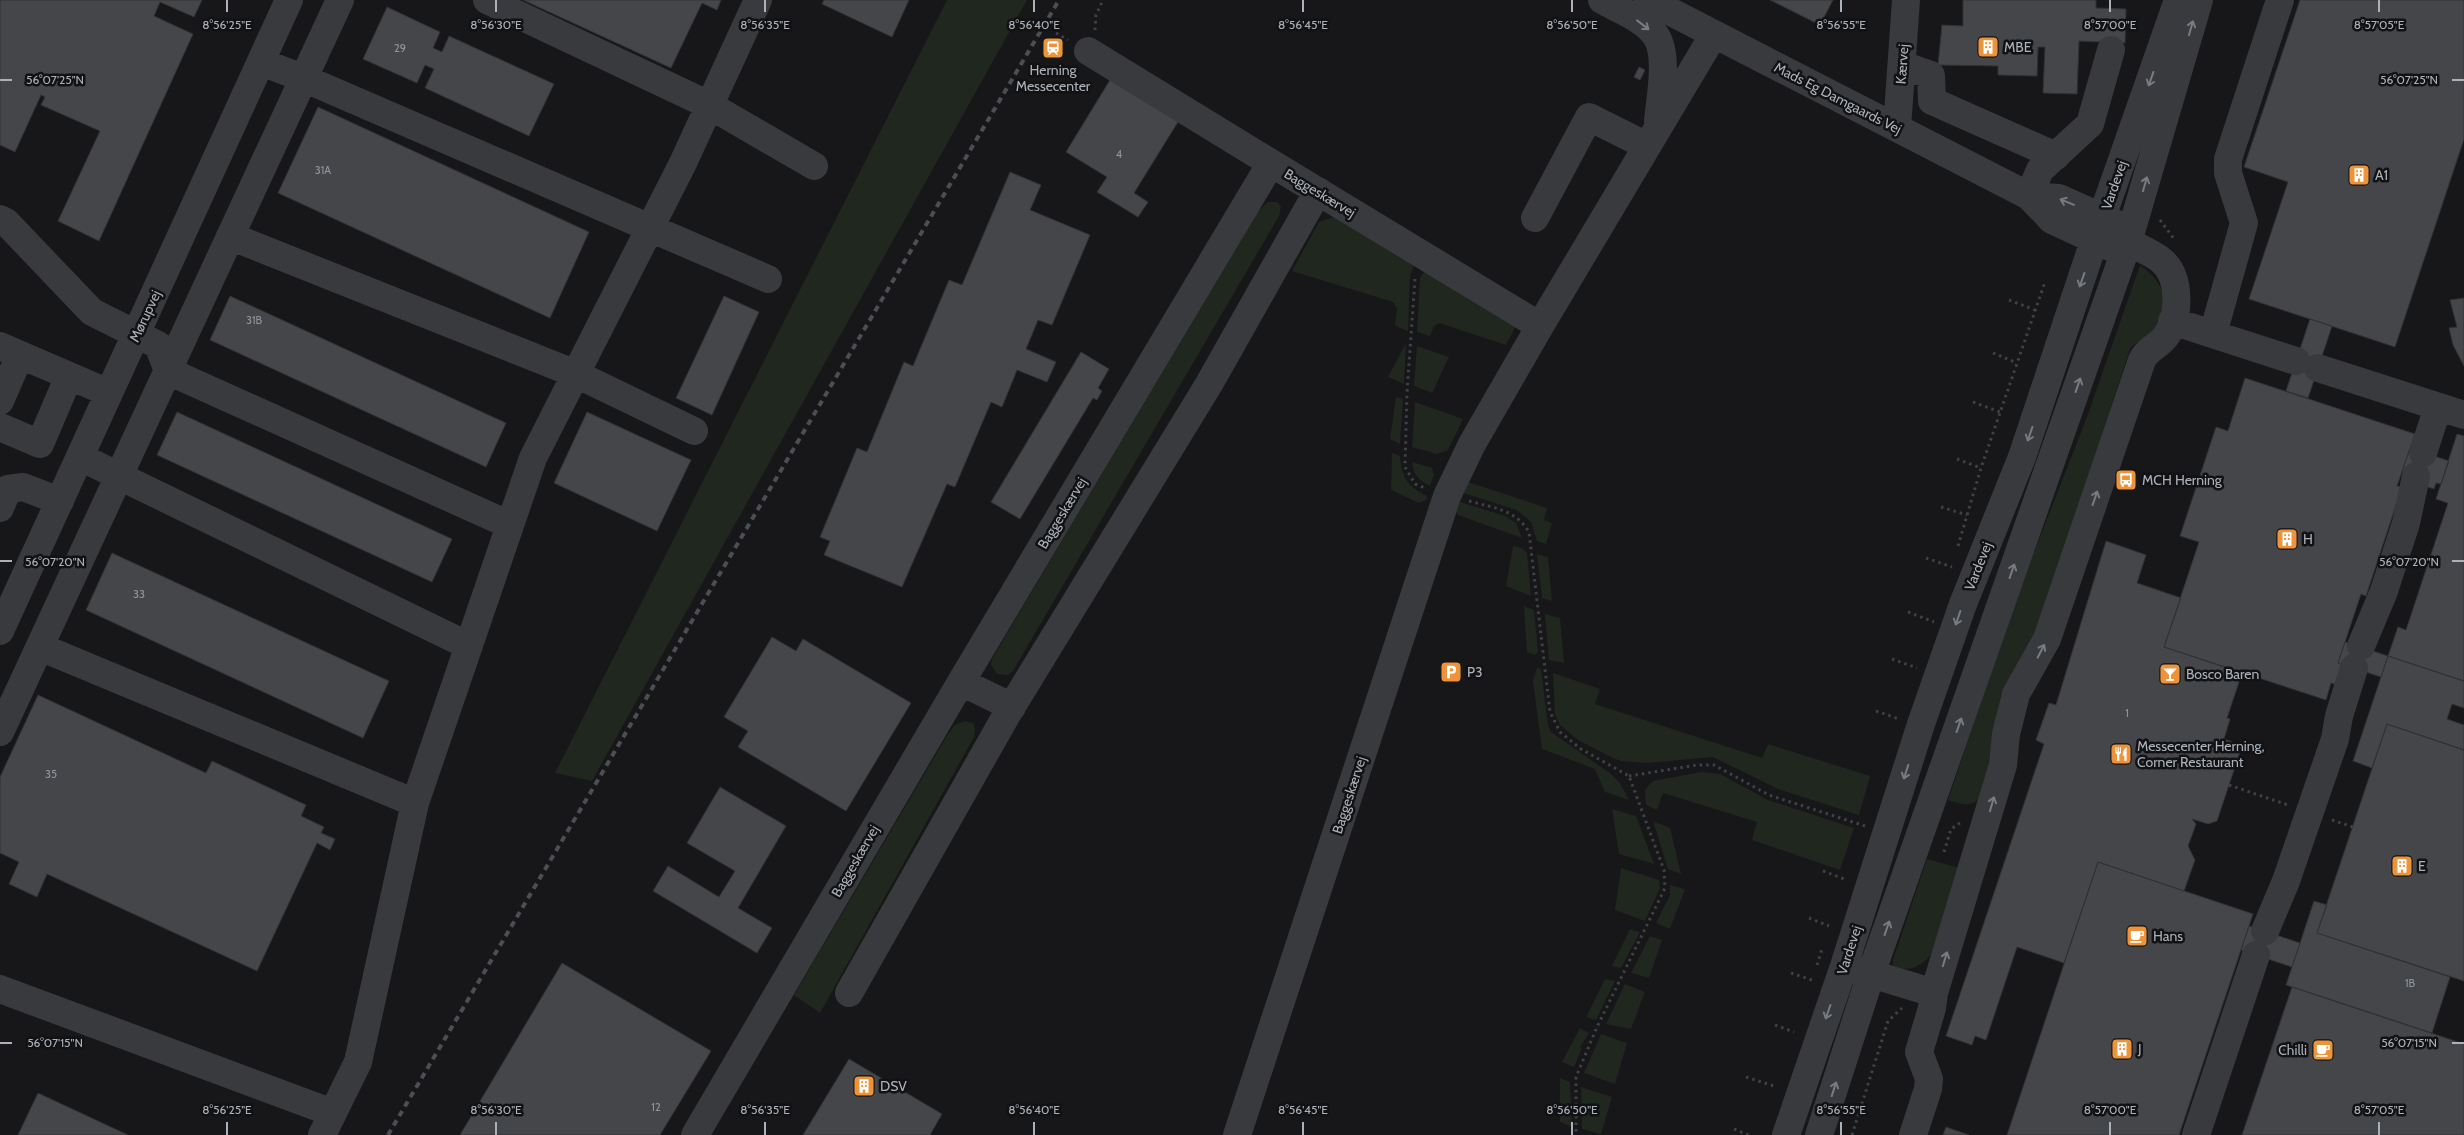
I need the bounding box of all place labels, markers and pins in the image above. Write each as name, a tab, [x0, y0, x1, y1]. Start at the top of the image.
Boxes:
building icon: MBE	[1976, 35, 2000, 59]
station icon: Herning Messecenter	[1041, 36, 1065, 60]
place label: MBE	[2004, 38, 2032, 56]
place label: Herning Messecenter	[1016, 61, 1091, 95]
building icon: A1	[2347, 163, 2371, 187]
place label: A1	[2375, 166, 2388, 184]
bus stop icon: MCH Herning	[2114, 468, 2138, 492]
place label: MCH Herning	[2142, 471, 2223, 489]
building icon: H	[2275, 527, 2299, 551]
place label: H	[2303, 530, 2313, 548]
parking icon: P3	[1439, 660, 1463, 684]
bar icon: Bosco Baren	[2158, 662, 2182, 686]
place label: P3	[1467, 663, 1482, 681]
place label: Bosco Baren	[2186, 665, 2259, 683]
place label: Messecenter Herning, Corner Restaurant	[2137, 737, 2265, 771]
restaurant icon: Messecenter Herning, Corner Restaurant	[2109, 742, 2133, 766]
building icon: E	[2390, 854, 2414, 878]
place label: E	[2418, 857, 2426, 875]
cafe icon: Hans	[2125, 924, 2149, 948]
place label: Hans	[2153, 927, 2183, 945]
building icon: J	[2110, 1037, 2134, 1061]
cafe icon: Chilli	[2311, 1038, 2335, 1062]
place label: J	[2137, 1040, 2142, 1058]
place label: Chilli	[2278, 1041, 2307, 1059]
building icon: DSV	[852, 1074, 876, 1098]
place label: DSV	[880, 1077, 907, 1095]

